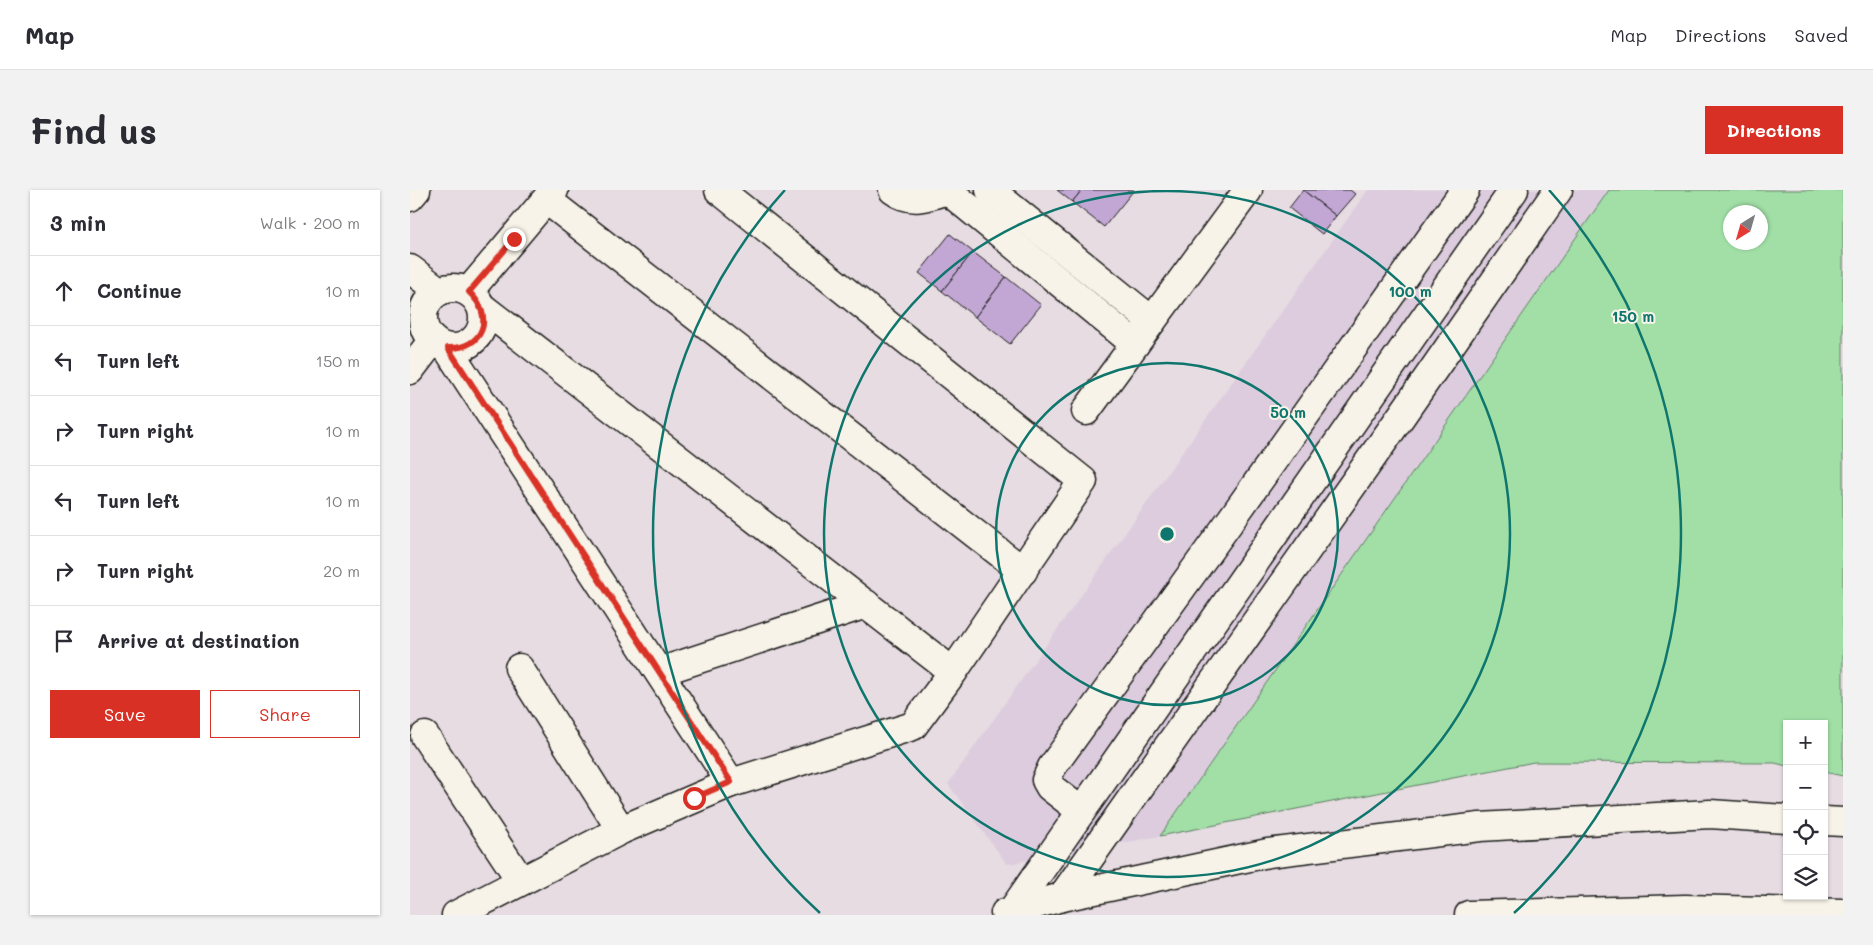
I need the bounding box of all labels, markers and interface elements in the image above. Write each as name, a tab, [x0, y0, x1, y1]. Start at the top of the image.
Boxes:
text: Map	[25, 19, 74, 50]
text: Map	[1610, 23, 1647, 47]
text: Directions	[1675, 23, 1767, 47]
text: Saved	[1795, 23, 1848, 47]
button: Directions	[1705, 106, 1843, 154]
text: Find us	[30, 107, 157, 153]
north arrow	[1723, 205, 1768, 250]
text: 3 min	[50, 209, 106, 236]
text: Walk · 200 m	[260, 212, 360, 233]
route end	[503, 228, 526, 251]
icon: ahead	[50, 277, 78, 305]
text: Continue	[97, 278, 182, 303]
text: 10 m	[325, 280, 360, 301]
text: 100 m	[1388, 281, 1432, 301]
text: 150 m	[1612, 306, 1654, 326]
icon: left	[50, 347, 78, 375]
text: Turn left	[97, 348, 180, 373]
text: 150 m	[316, 350, 360, 371]
text: 50 m	[1270, 402, 1306, 422]
icon: right	[50, 417, 78, 445]
text: Turn right	[97, 418, 194, 443]
text: 10 m	[325, 420, 360, 441]
icon: left	[50, 487, 78, 515]
text: Turn left	[97, 488, 180, 513]
text: 10 m	[325, 490, 360, 511]
centre of rings	[1158, 525, 1176, 543]
icon: right	[50, 557, 78, 585]
text: Turn right	[97, 558, 194, 583]
text: 20 m	[323, 560, 360, 581]
icon: arrive	[50, 627, 78, 655]
text: Arrive at destination	[97, 628, 300, 653]
button: Save	[50, 690, 200, 738]
button: Share	[210, 690, 360, 738]
map controls	[1783, 720, 1828, 900]
button: +	[1783, 720, 1828, 765]
button: −	[1783, 765, 1828, 810]
route start	[683, 787, 706, 810]
button: locate	[1783, 810, 1828, 855]
button: layers	[1783, 855, 1828, 900]

